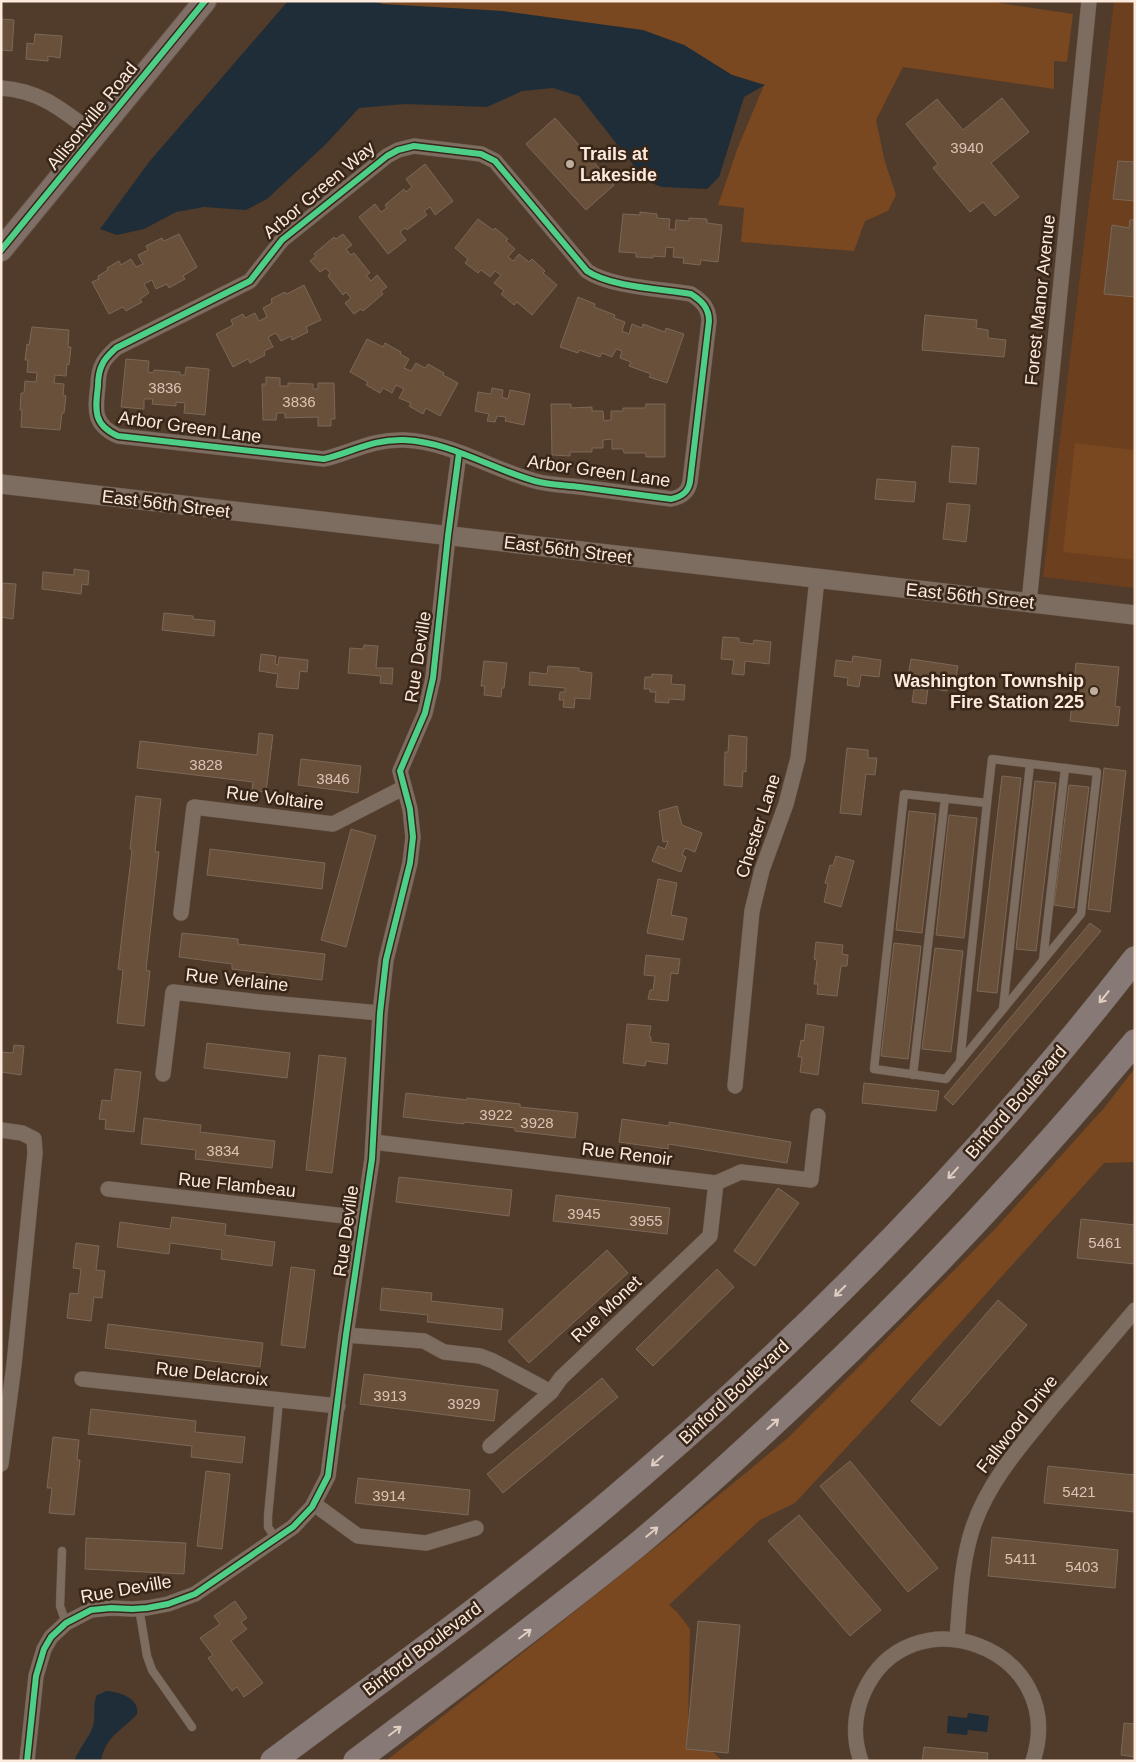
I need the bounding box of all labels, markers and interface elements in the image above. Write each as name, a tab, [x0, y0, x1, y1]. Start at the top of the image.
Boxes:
street label: Allisonville Road	[43, 58, 141, 174]
street label: Arbor Green Way	[259, 138, 379, 242]
house number: 3940	[950, 139, 984, 156]
place label: Trails at Lakeside	[580, 144, 657, 185]
marker: Trails at Lakeside	[564, 158, 576, 170]
street label: Forest Manor Avenue	[1021, 214, 1059, 386]
house number: 3836	[148, 379, 182, 396]
house number: 3836	[282, 393, 316, 410]
street label: Arbor Green Lane	[117, 407, 263, 447]
street label: Arbor Green Lane	[526, 451, 672, 491]
street label: East 56th Street	[101, 486, 231, 522]
street label: East 56th Street	[503, 532, 633, 568]
street label: East 56th Street	[905, 579, 1035, 613]
street label: Rue Deville	[401, 610, 435, 704]
place label: Washington Township Fire Station 225	[894, 671, 1084, 712]
marker: Washington Township Fire Station 225	[1088, 685, 1100, 697]
house number: 3828	[189, 756, 223, 773]
house number: 3846	[316, 770, 350, 787]
street label: Chester Lane	[732, 772, 784, 880]
street label: Rue Voltaire	[225, 782, 325, 814]
street label: Rue Verlaine	[185, 965, 289, 995]
one-way arrow	[1099, 991, 1110, 1004]
street label: Binford Boulevard	[962, 1041, 1070, 1163]
house number: 3922	[479, 1106, 513, 1123]
house number: 3928	[520, 1114, 554, 1131]
street label: Rue Renoir	[581, 1139, 673, 1169]
house number: 3834	[206, 1142, 240, 1159]
one-way arrow	[947, 1167, 959, 1180]
street label: Rue Flambeau	[177, 1169, 297, 1201]
street label: Rue Deville	[330, 1184, 362, 1278]
house number: 3945	[567, 1205, 601, 1222]
house number: 3955	[629, 1212, 663, 1229]
house number: 5461	[1088, 1234, 1122, 1251]
street label: Rue Monet	[567, 1272, 645, 1346]
one-way arrow	[834, 1285, 846, 1297]
street label: Binford Boulevard	[675, 1336, 793, 1448]
street label: Rue Delacroix	[155, 1358, 269, 1390]
street label: Fallwood Drive	[972, 1371, 1062, 1477]
house number: 3913	[373, 1387, 407, 1404]
house number: 3929	[447, 1395, 481, 1412]
one-way arrow	[767, 1418, 780, 1430]
one-way arrow	[651, 1455, 664, 1467]
house number: 5421	[1062, 1483, 1096, 1500]
house number: 3914	[372, 1487, 406, 1504]
one-way arrow	[645, 1527, 658, 1538]
house number: 5411	[1005, 1550, 1037, 1567]
house number: 5403	[1065, 1558, 1099, 1575]
street label: Rue Deville	[79, 1571, 173, 1607]
street label: Binford Boulevard	[359, 1598, 485, 1700]
one-way arrow	[518, 1629, 532, 1639]
one-way arrow	[388, 1726, 401, 1737]

